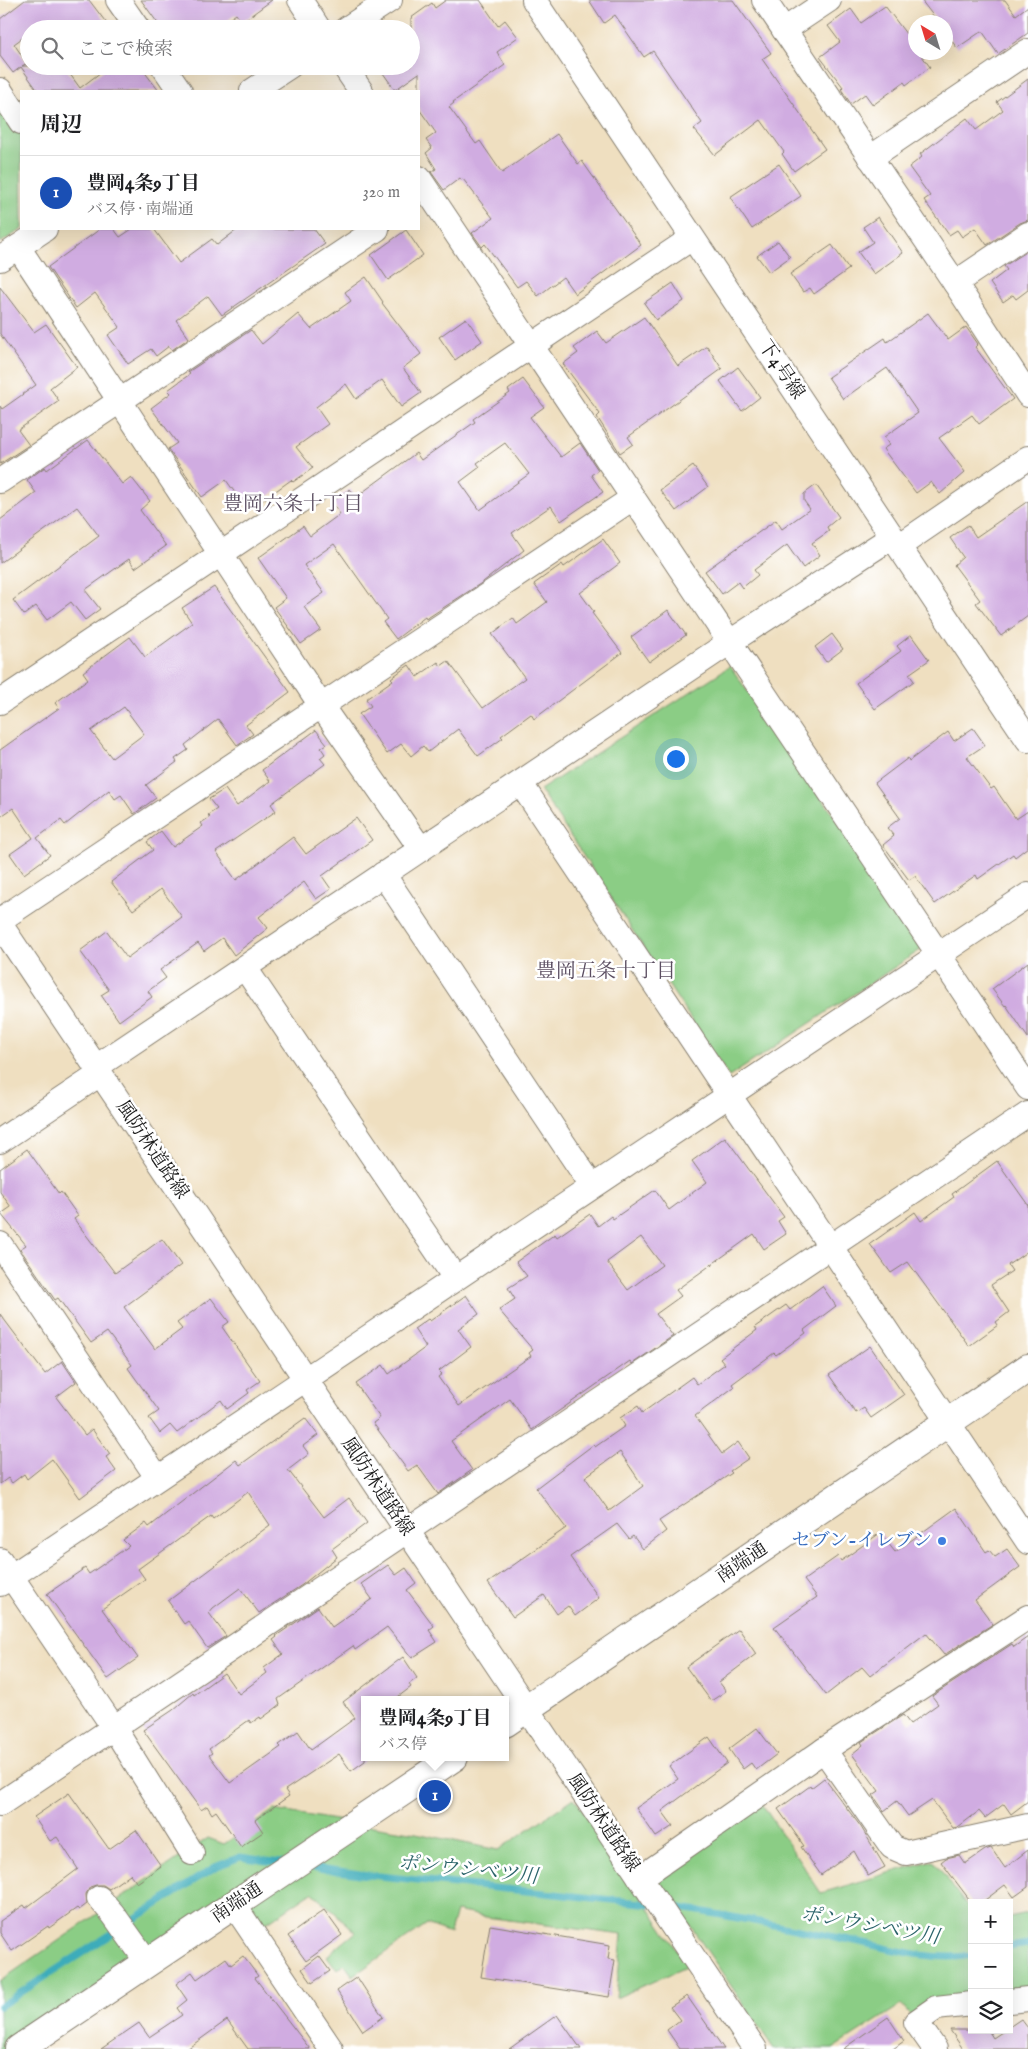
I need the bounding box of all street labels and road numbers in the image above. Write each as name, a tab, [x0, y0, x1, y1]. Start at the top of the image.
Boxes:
street label: 下4号線	[753, 336, 809, 404]
street label: 風防林道路線	[110, 1096, 194, 1204]
street label: 風防林道路線	[335, 1433, 419, 1541]
street label: 南端通	[712, 1537, 772, 1589]
street label: 風防林道路線	[561, 1769, 645, 1877]
street label: 南端通	[207, 1877, 267, 1929]

